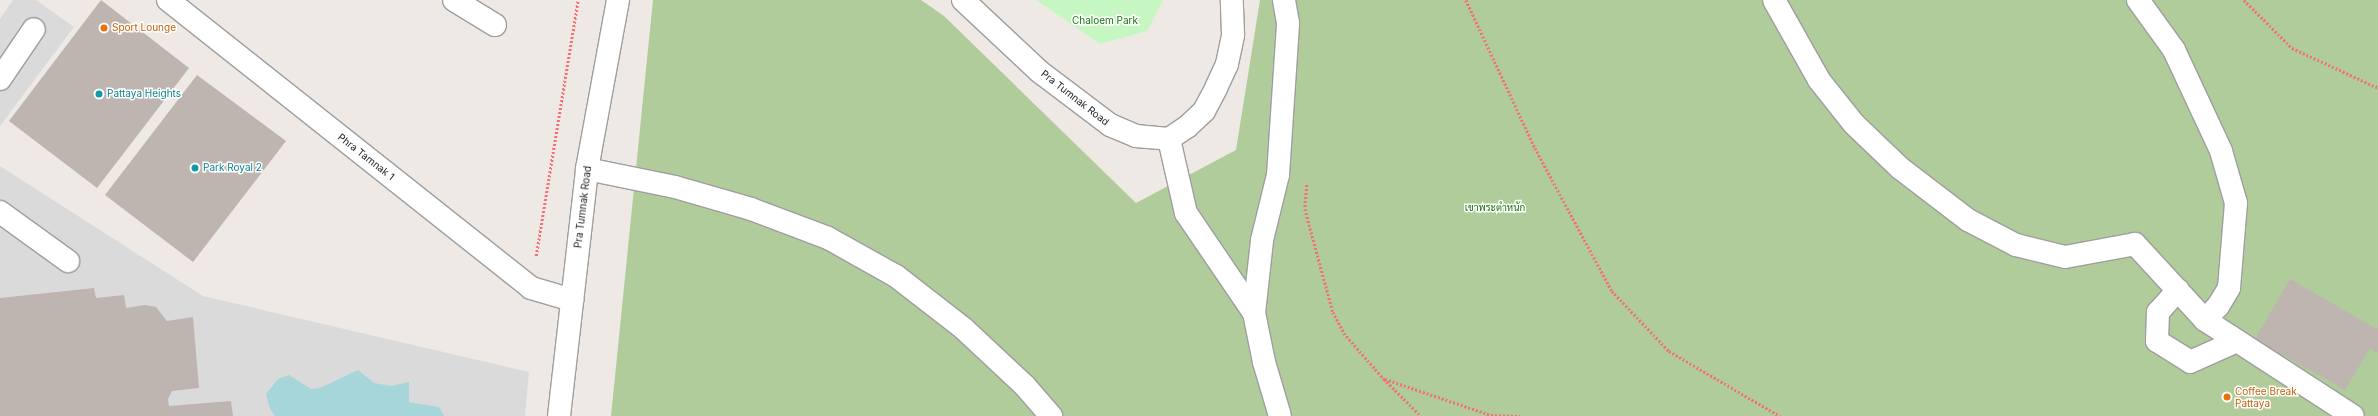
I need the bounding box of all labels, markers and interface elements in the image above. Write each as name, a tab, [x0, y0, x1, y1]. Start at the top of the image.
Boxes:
park label: Chaloem Park	[1072, 15, 1138, 27]
place label: Sport Lounge	[112, 22, 176, 34]
marker: Sport Lounge	[99, 23, 109, 33]
street label: Pra Tumnak Road	[1039, 68, 1111, 128]
place label: Pattaya Heights	[107, 88, 181, 100]
marker: Pattaya Heights	[94, 89, 104, 99]
street label: Phra Tamnak 1	[335, 131, 397, 183]
place label: Park Royal 2	[203, 162, 262, 174]
marker: Park Royal 2	[190, 163, 200, 173]
street label: Pra Tumnak Road	[572, 165, 594, 249]
park label: เขาพระตำหนัก	[1465, 202, 1525, 214]
place label: Coffee Break Pattaya	[2235, 385, 2297, 408]
marker: Coffee Break Pattaya	[2222, 392, 2232, 402]

